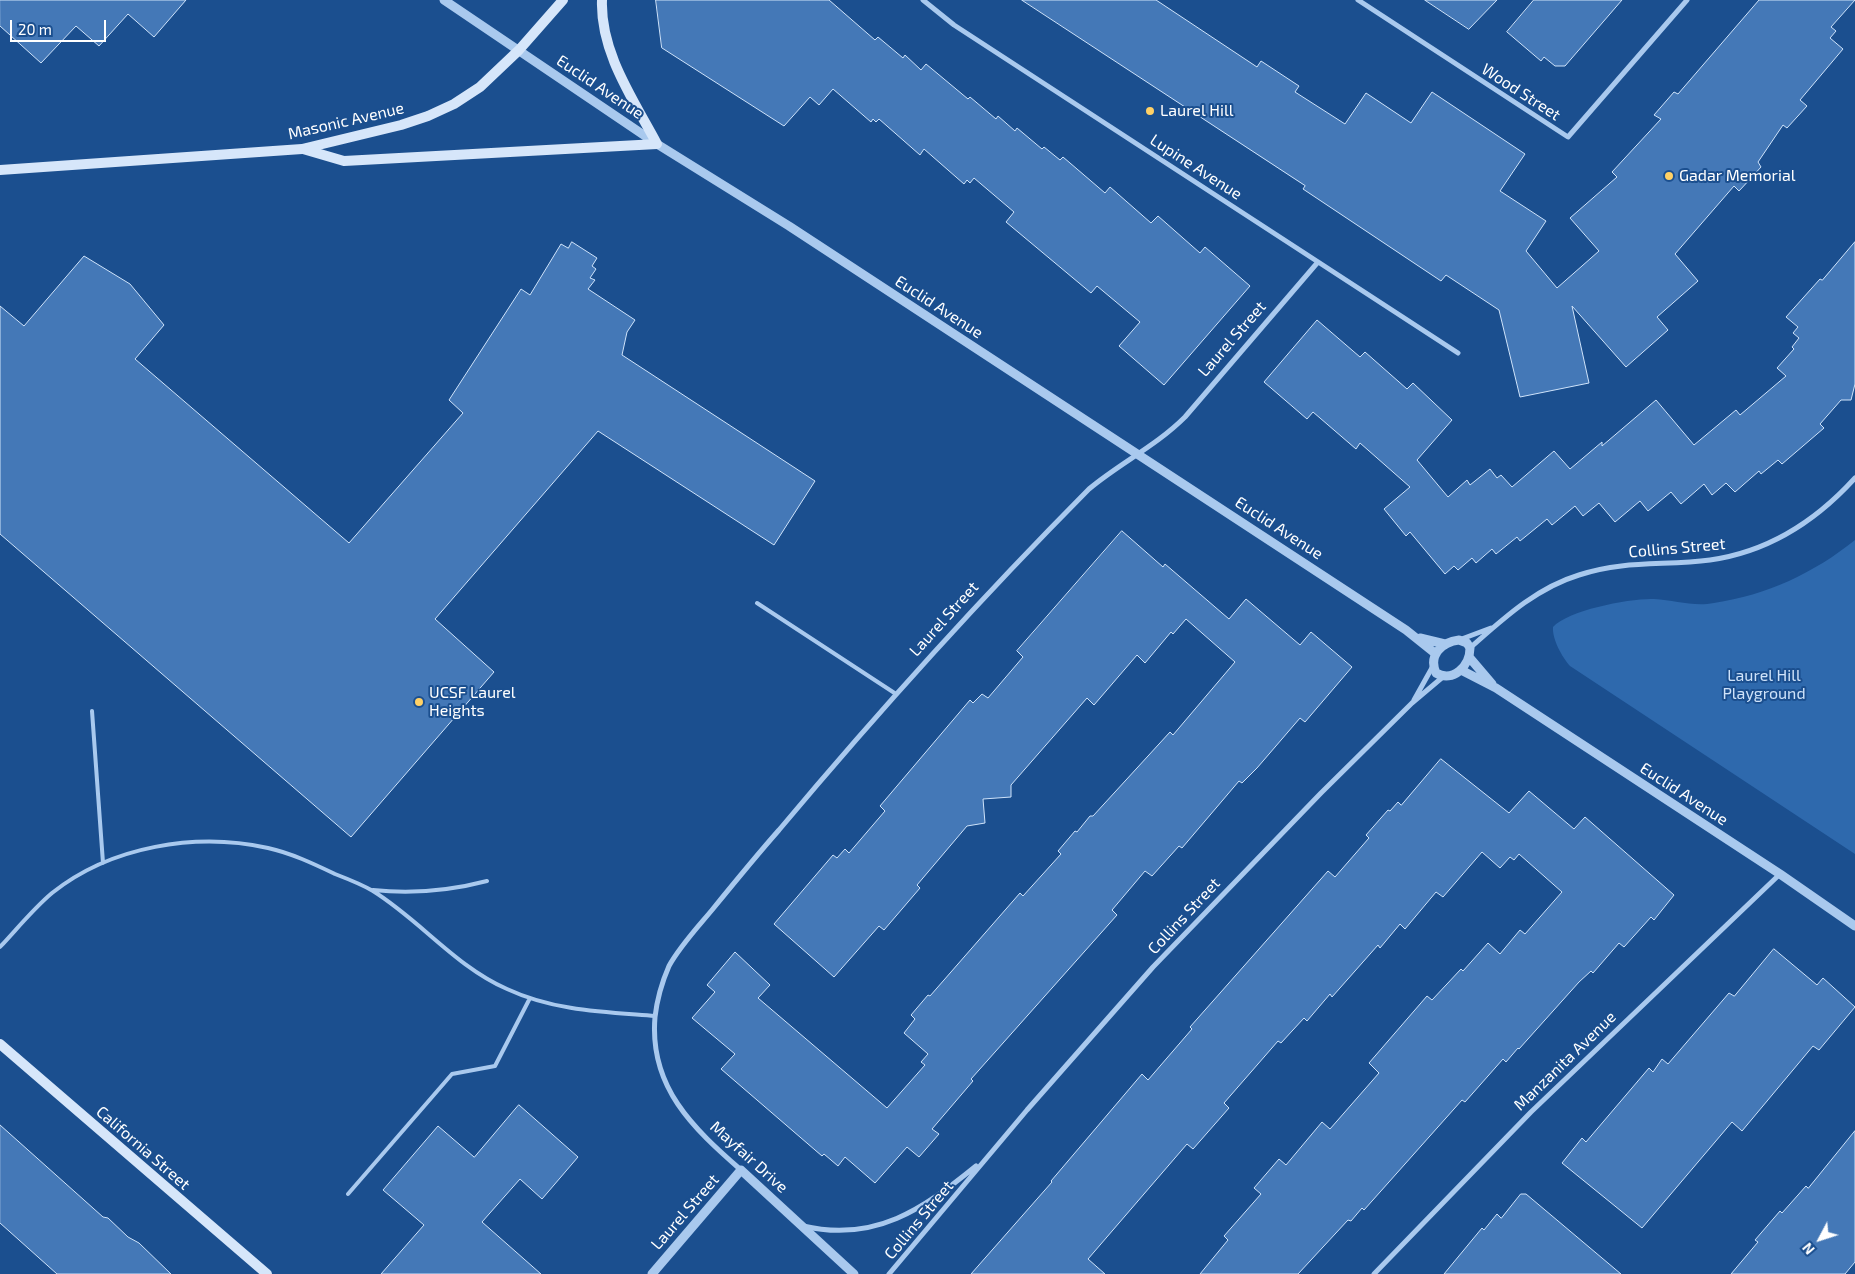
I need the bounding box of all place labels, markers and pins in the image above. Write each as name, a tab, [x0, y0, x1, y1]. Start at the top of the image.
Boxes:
place label: Laurel Hill	[1160, 101, 1233, 121]
marker: Laurel Hill	[1144, 105, 1156, 117]
place label: Gadar Memorial	[1679, 166, 1795, 186]
marker: Gadar Memorial	[1663, 170, 1675, 182]
place label: UCSF Laurel Heights	[429, 683, 516, 721]
marker: UCSF Laurel Heights	[413, 696, 425, 708]

